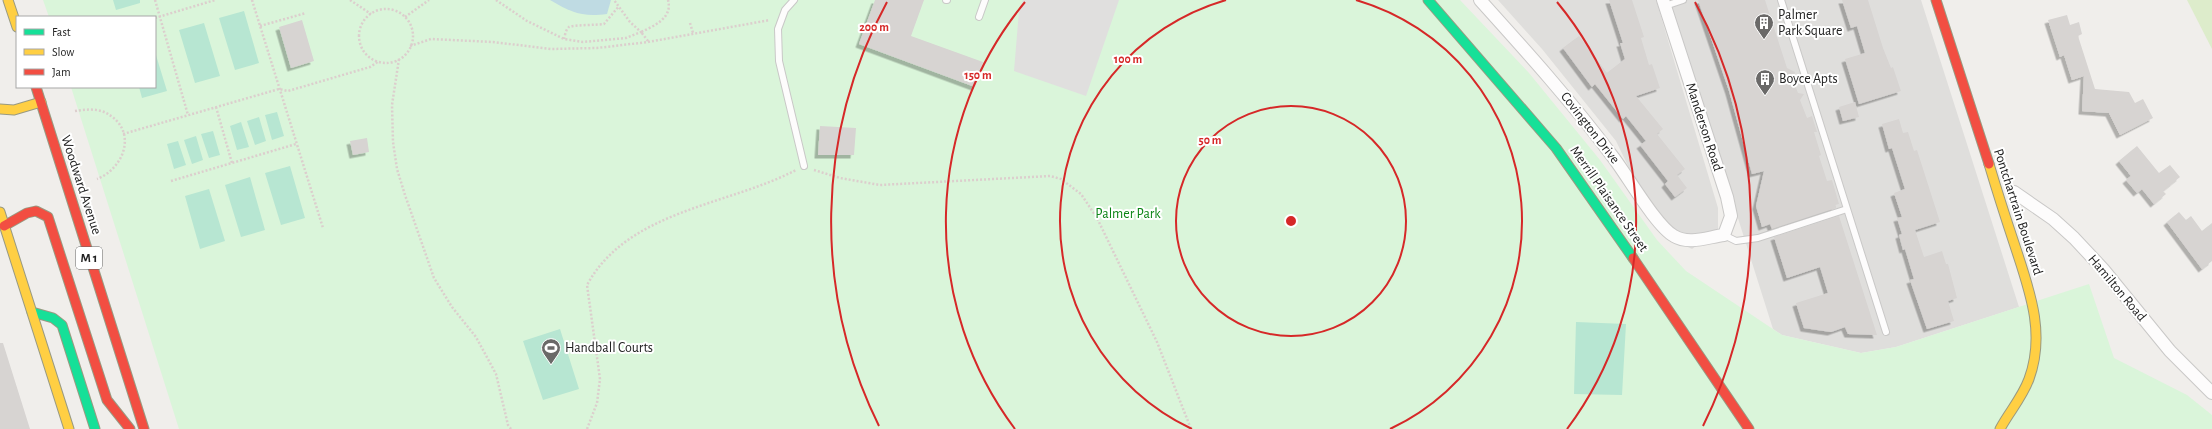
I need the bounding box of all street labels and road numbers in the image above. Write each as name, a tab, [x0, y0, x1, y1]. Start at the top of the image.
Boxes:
street label: Manderson Road	[1683, 81, 1725, 173]
street label: Covington Drive	[1558, 90, 1622, 166]
street label: Woodward Avenue	[58, 134, 104, 236]
street label: Merrill Plaisance Street	[1567, 144, 1651, 255]
street label: Pontchartrain Boulevard	[1991, 147, 2045, 277]
road number: M 1	[76, 247, 102, 269]
street label: Hamilton Road	[2085, 252, 2149, 324]

